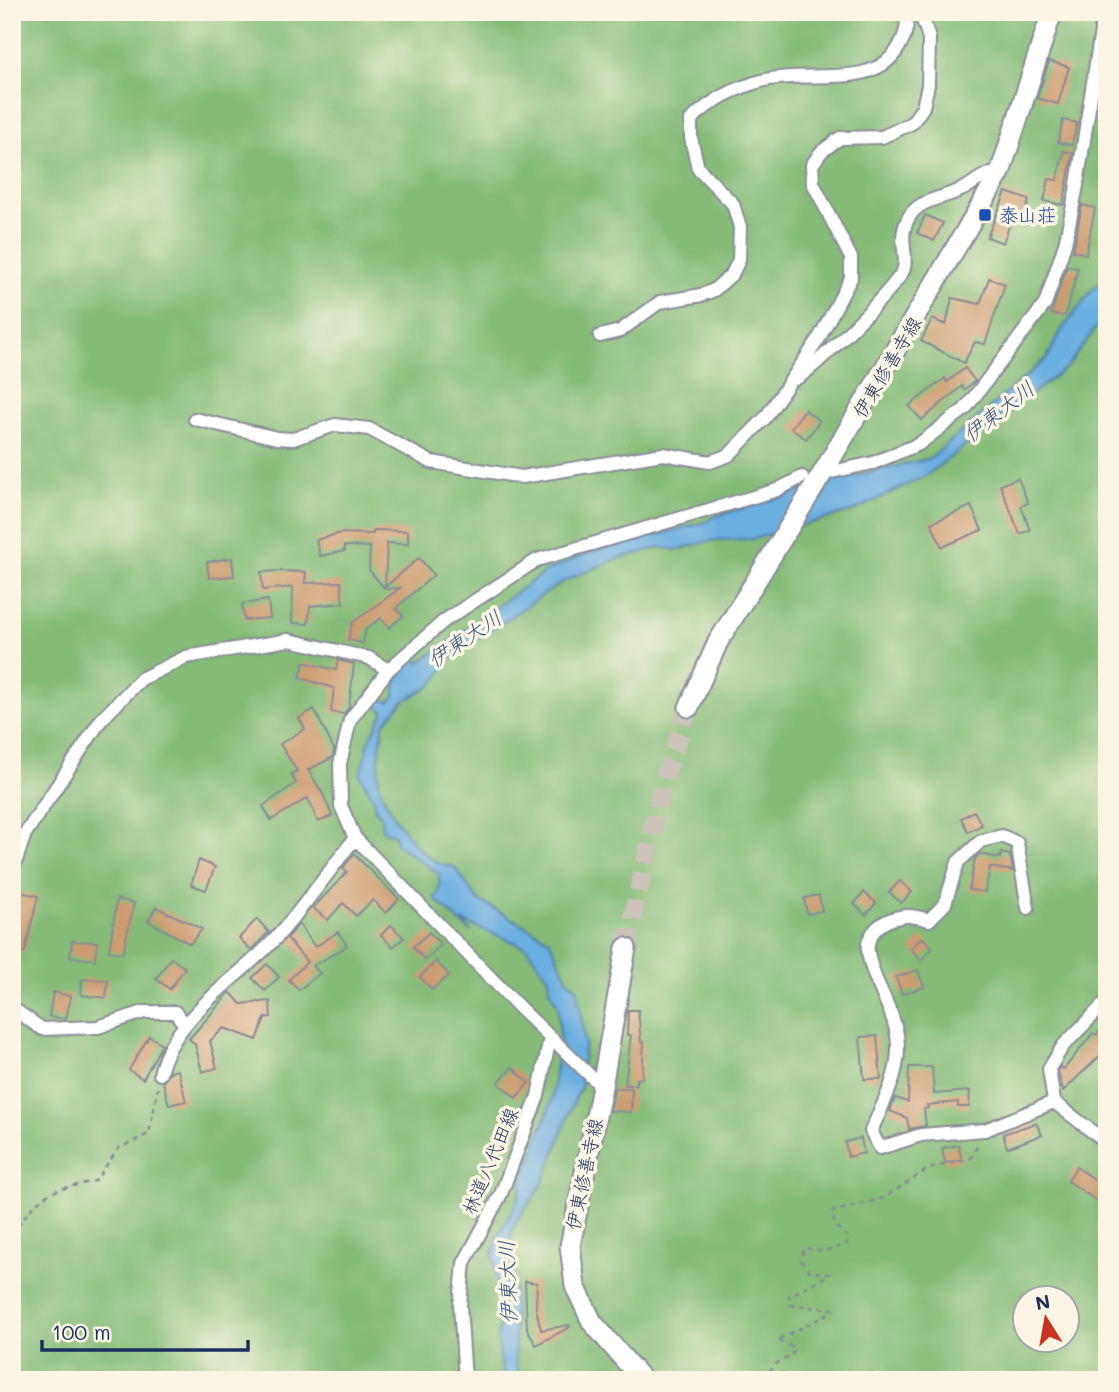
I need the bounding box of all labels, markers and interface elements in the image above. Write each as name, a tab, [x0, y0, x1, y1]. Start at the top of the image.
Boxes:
place label: 泰山荘	[999, 202, 1056, 227]
marker: 泰山荘	[977, 207, 993, 223]
street label: 伊東修善寺線	[846, 311, 927, 422]
water label: 伊東大川	[957, 374, 1039, 447]
water label: 伊東大川	[422, 603, 507, 672]
street label: 林道八代田線	[456, 1103, 523, 1218]
street label: 伊東修善寺線	[559, 1116, 608, 1232]
water label: 伊東大川	[492, 1240, 521, 1324]
north arrow	[1010, 1284, 1080, 1354]
text: N	[1033, 1288, 1052, 1315]
scale bar	[42, 1308, 248, 1352]
text: 100 m	[52, 1318, 111, 1345]

